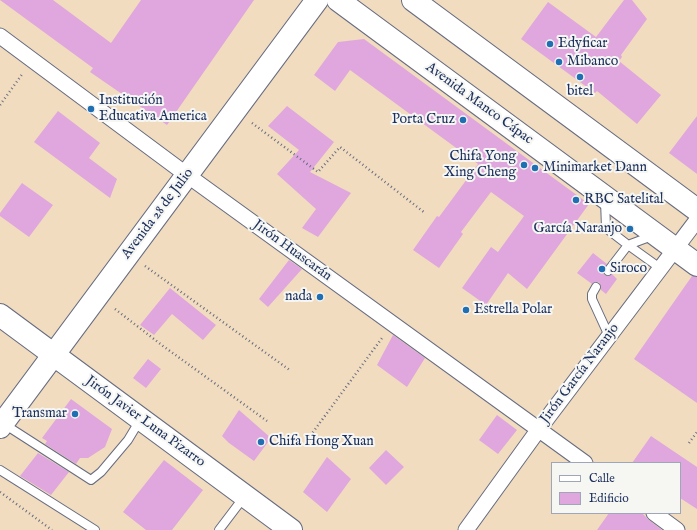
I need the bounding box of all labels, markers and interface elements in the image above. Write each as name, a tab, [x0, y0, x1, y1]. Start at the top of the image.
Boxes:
place label: Edyficar	[558, 36, 607, 52]
marker: Edyficar	[545, 39, 555, 49]
place label: Mibanco	[567, 54, 618, 70]
marker: Mibanco	[554, 57, 564, 67]
street label: Avenida Manco Cápac	[422, 59, 536, 149]
marker: bitel	[575, 72, 585, 82]
place label: bitel	[567, 84, 593, 100]
place label: Institución Educativa America	[99, 93, 207, 126]
marker: Institución Educativa America	[86, 104, 96, 114]
place label: Porta Cruz	[392, 112, 455, 128]
marker: Porta Cruz	[458, 115, 468, 125]
place label: Chifa Yong Xing Cheng	[444, 149, 516, 182]
marker: Chifa Yong Xing Cheng	[519, 160, 529, 170]
place label: Minimarket Dann	[543, 160, 647, 176]
marker: Minimarket Dann	[530, 163, 540, 173]
street label: Avenida 28 de Julio	[118, 165, 198, 263]
place label: RBC Satelital	[584, 192, 664, 208]
marker: RBC Satelital	[571, 195, 581, 205]
street label: Jirón Huascarán	[249, 217, 335, 285]
place label: García Naranjo	[534, 221, 622, 237]
marker: García Naranjo	[625, 224, 635, 234]
place label: Siroco	[610, 261, 647, 277]
marker: Siroco	[597, 264, 607, 274]
place label: nada	[285, 289, 312, 305]
marker: nada	[315, 292, 325, 302]
place label: Estrella Polar	[474, 302, 552, 318]
marker: Estrella Polar	[461, 305, 471, 315]
street label: Jirón García Naranjo	[537, 321, 623, 427]
street label: Jirón Javier Luna Pizarro	[82, 373, 208, 471]
place label: Transmar	[12, 406, 67, 422]
marker: Transmar	[70, 409, 80, 419]
place label: Chifa Hong Xuan	[269, 434, 374, 450]
marker: Chifa Hong Xuan	[256, 437, 266, 447]
legend	[551, 462, 681, 514]
text: Calle	[589, 471, 615, 486]
text: Edificio	[589, 491, 629, 506]

